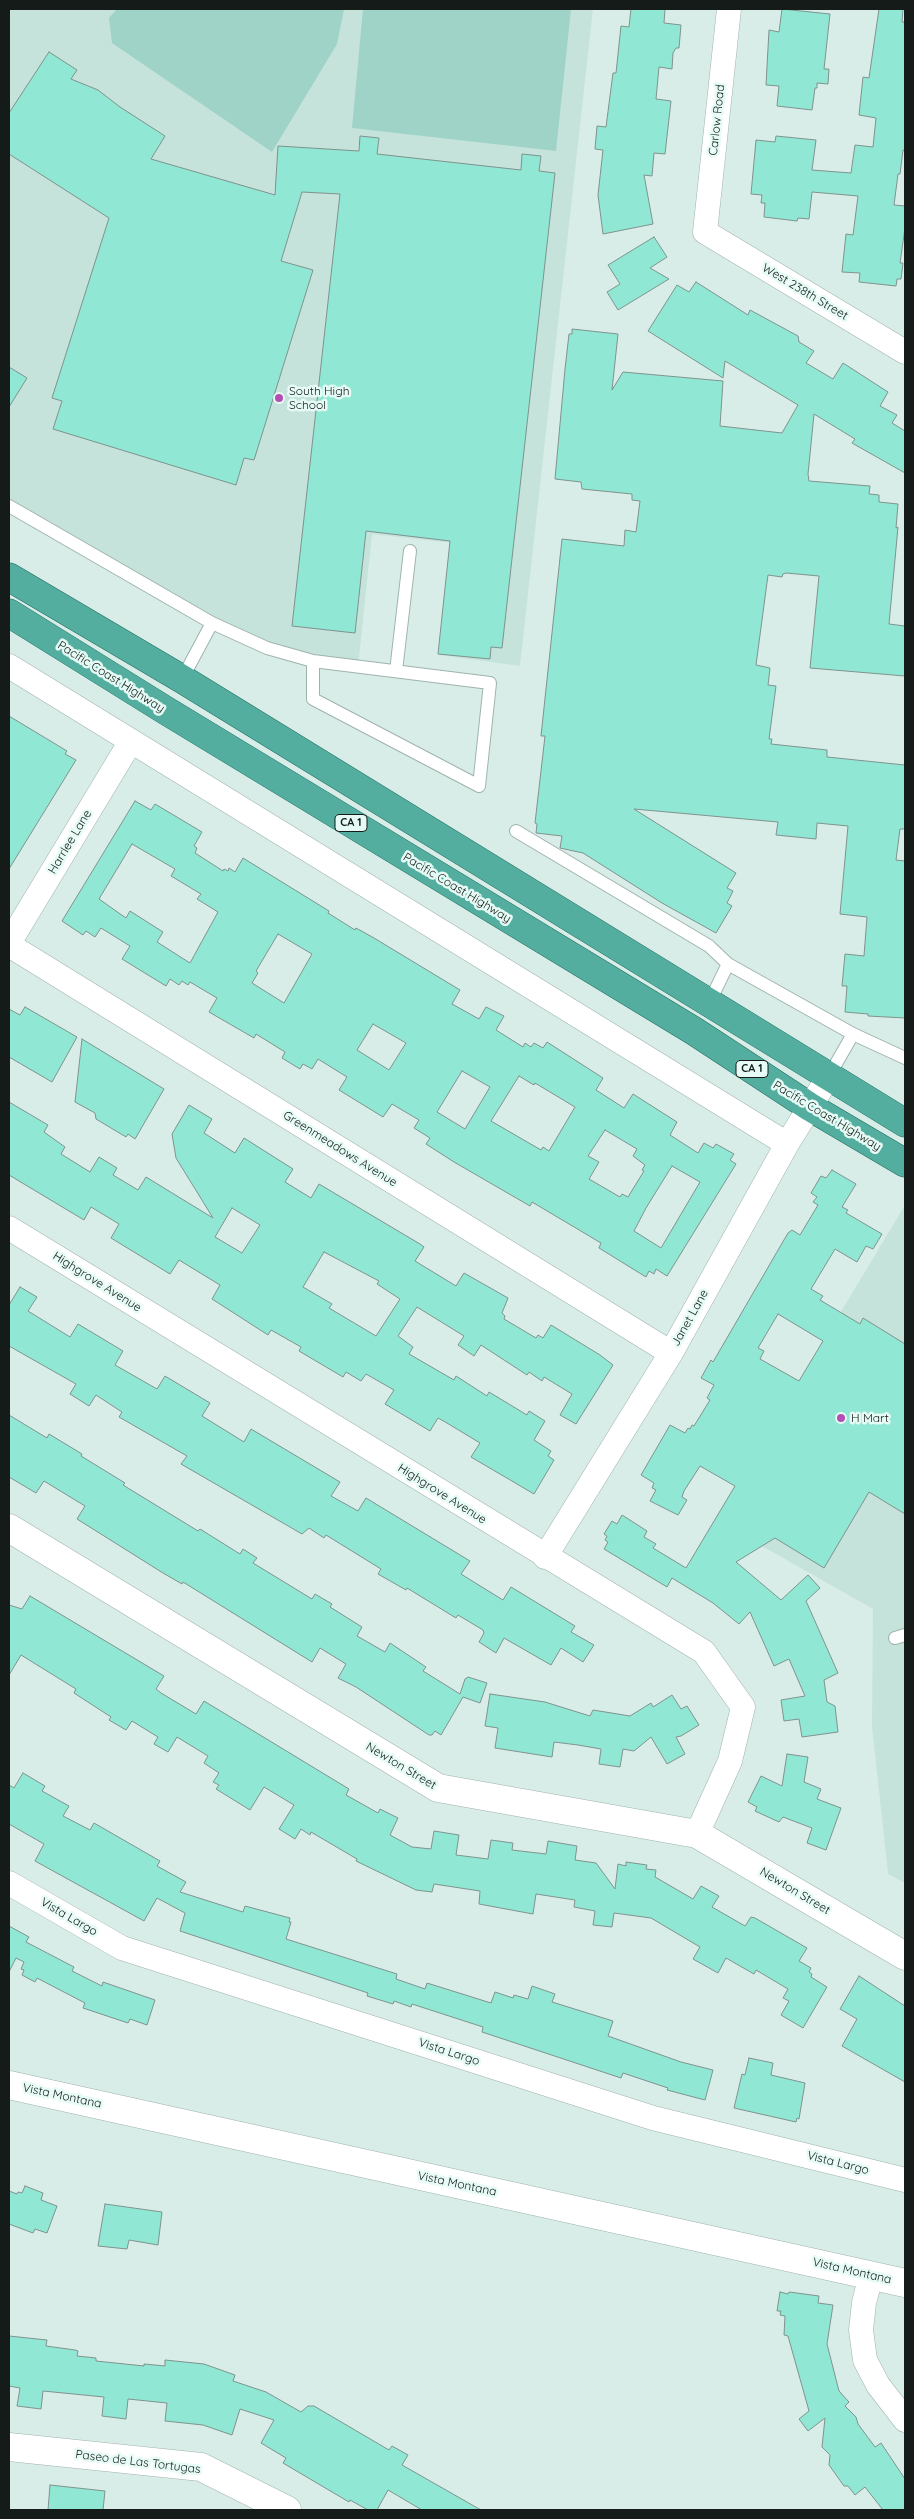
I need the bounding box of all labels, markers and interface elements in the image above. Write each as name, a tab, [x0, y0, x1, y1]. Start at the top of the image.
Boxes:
street label: Carlow Road	[706, 84, 728, 156]
street label: West 238th Street	[759, 261, 851, 323]
place label: South High School	[289, 384, 349, 412]
marker: South High School	[273, 392, 285, 404]
street label: Pacific Coast Highway	[55, 638, 167, 716]
street label: Harrlee Lane	[45, 807, 95, 877]
road number: CA 1	[335, 814, 367, 831]
street label: Pacific Coast Highway	[400, 850, 514, 926]
road number: CA 1	[736, 1060, 768, 1078]
street label: Pacific Coast Highway	[770, 1078, 884, 1154]
street label: Greenmeadows Avenue	[280, 1108, 400, 1190]
street label: Highgrove Avenue	[50, 1249, 144, 1315]
street label: Janet Lane	[669, 1287, 711, 1349]
place label: H Mart	[851, 1411, 889, 1425]
marker: H Mart	[835, 1412, 847, 1424]
street label: Highgrove Avenue	[395, 1461, 489, 1527]
street label: Newton Street	[363, 1739, 439, 1793]
street label: Newton Street	[757, 1864, 833, 1918]
street label: Vista Largo	[38, 1895, 100, 1939]
street label: Vista Largo	[417, 2035, 481, 2069]
street label: Vista Montana	[21, 2081, 103, 2111]
street label: Vista Largo	[806, 2148, 870, 2178]
street label: Vista Montana	[416, 2169, 498, 2199]
street label: Vista Montana	[811, 2255, 893, 2287]
street label: Paseo de Las Tortugas	[75, 2447, 201, 2477]

